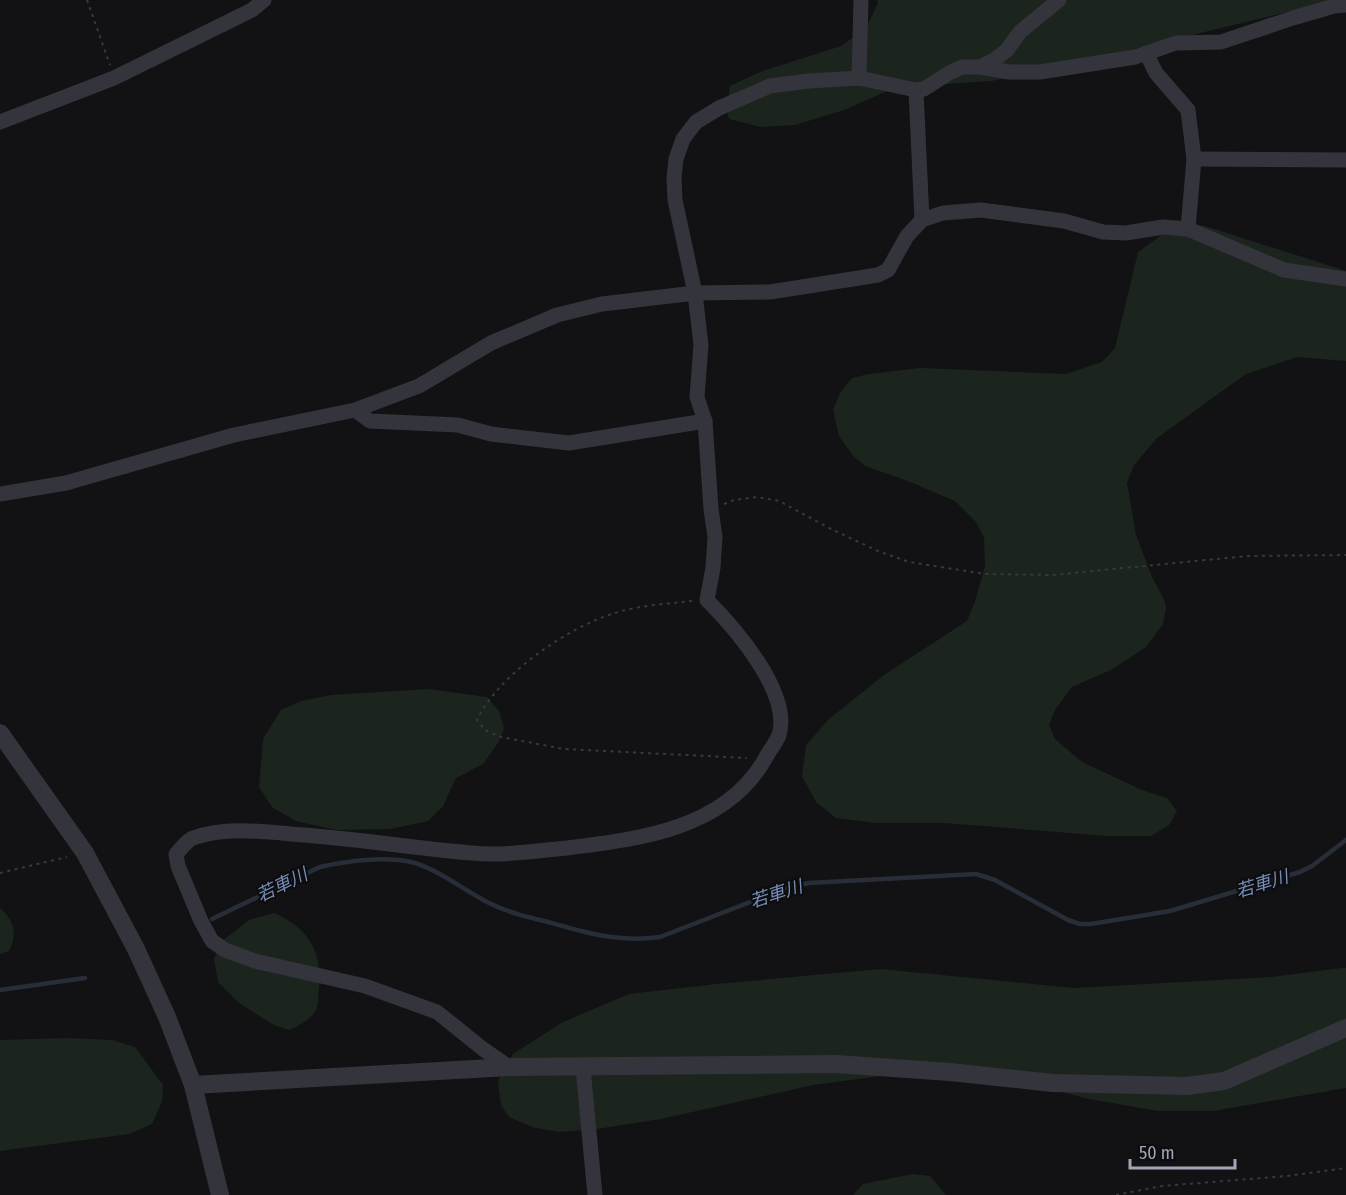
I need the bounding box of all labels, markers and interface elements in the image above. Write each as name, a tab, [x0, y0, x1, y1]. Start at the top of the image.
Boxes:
water label: 若車川	[253, 862, 313, 907]
water label: 若車川	[1233, 865, 1293, 902]
water label: 若車川	[747, 875, 807, 913]
scale bar	[1130, 1132, 1235, 1170]
text: 50 m	[1139, 1142, 1175, 1164]

